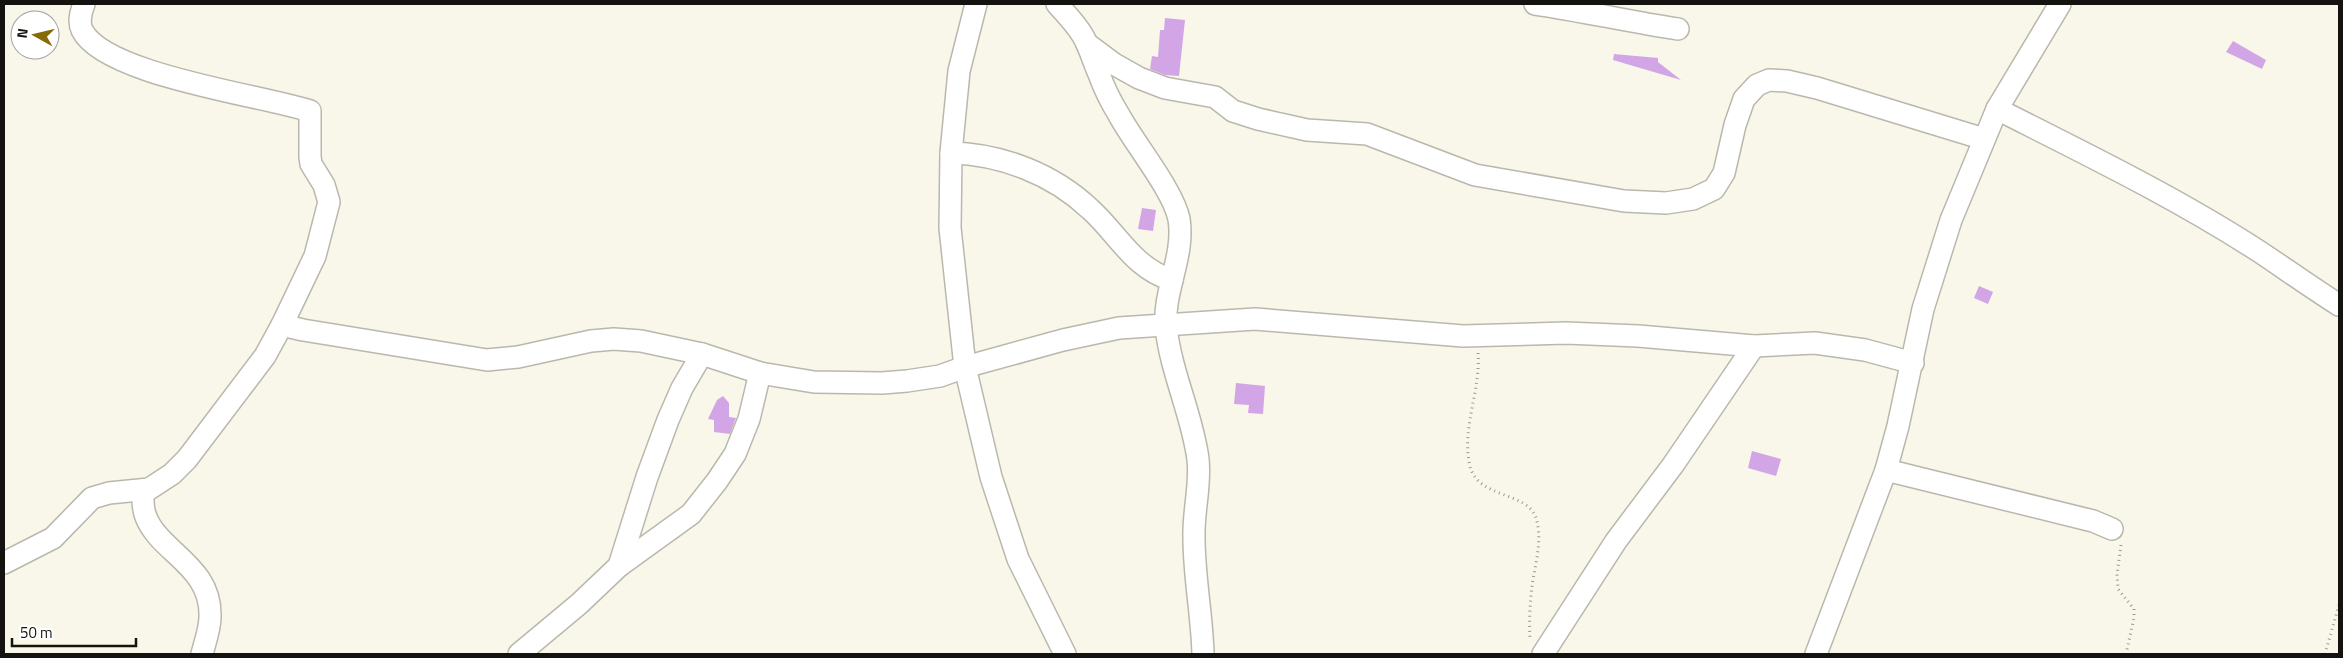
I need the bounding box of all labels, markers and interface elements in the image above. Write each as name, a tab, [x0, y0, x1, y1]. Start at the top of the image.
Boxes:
north arrow	[10, 10, 60, 60]
text: N	[11, 27, 33, 39]
scale bar	[12, 616, 136, 648]
text: 50 m	[20, 621, 53, 644]

